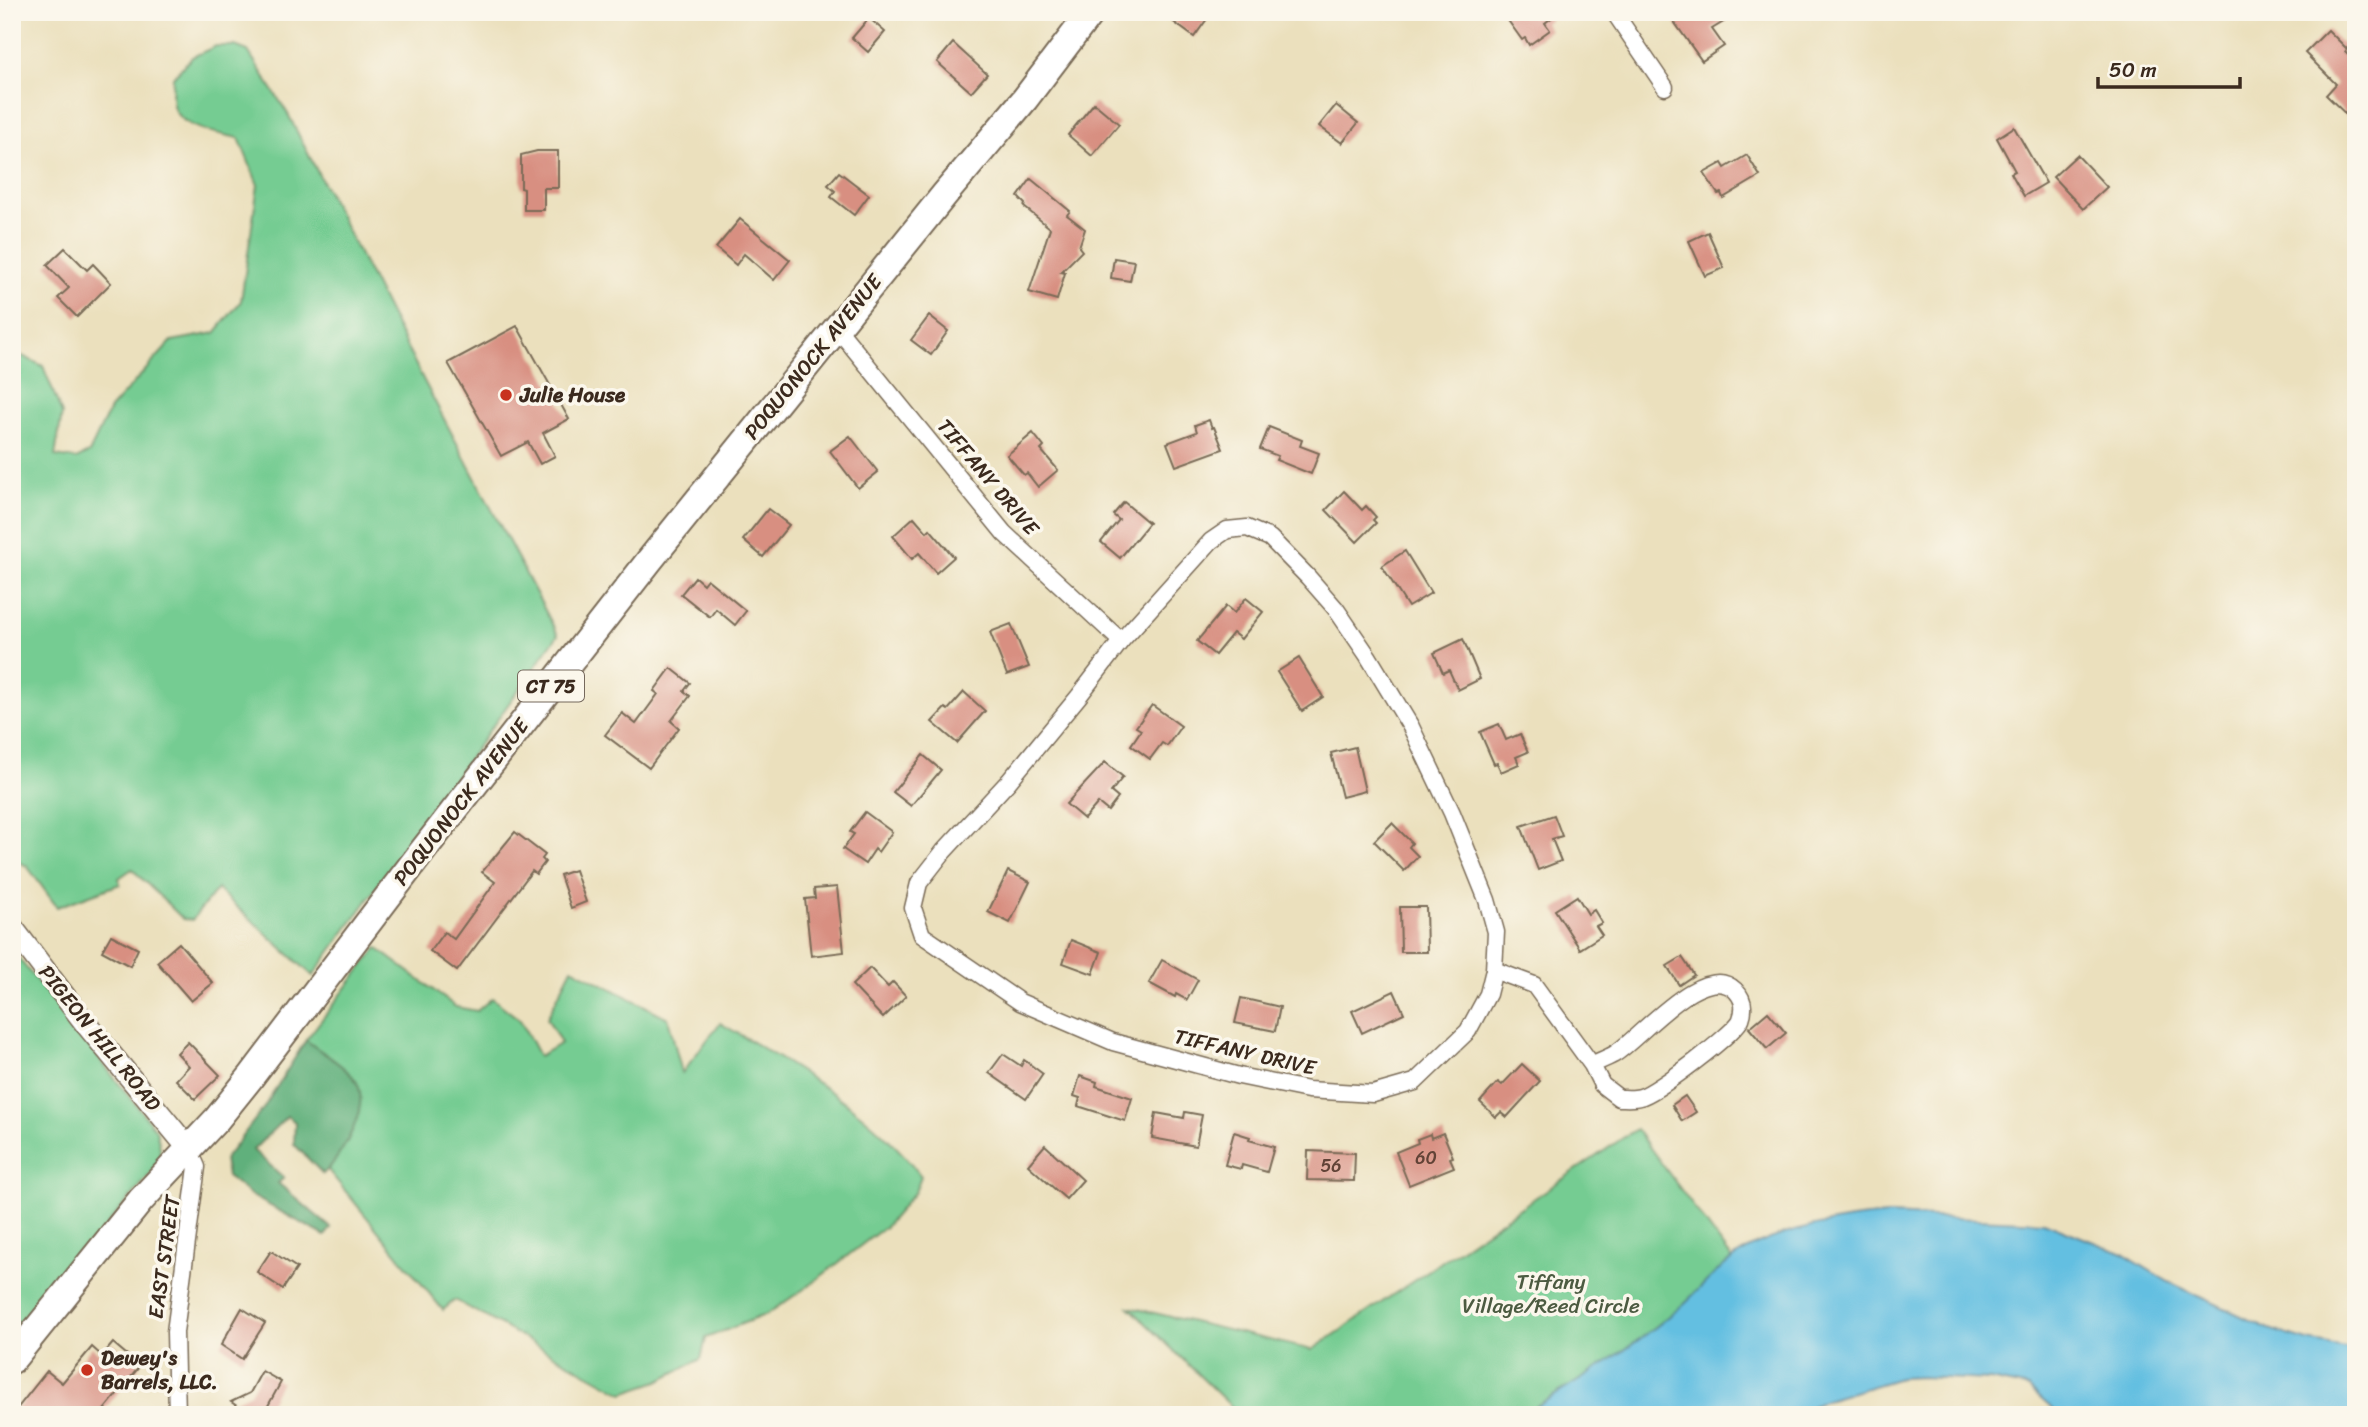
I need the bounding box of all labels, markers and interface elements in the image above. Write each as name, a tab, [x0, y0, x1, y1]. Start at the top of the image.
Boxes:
scale bar	[2098, 46, 2240, 90]
text: 50 m	[2109, 51, 2157, 89]
street label: POQUONOCK AVENUE	[734, 264, 893, 449]
place label: Julie House	[519, 376, 626, 414]
marker: Julie House	[498, 387, 514, 403]
street label: TIFFANY DRIVE	[927, 410, 1050, 545]
road number: CT 75	[518, 670, 584, 702]
street label: POQUONOCK AVENUE	[383, 709, 540, 894]
street label: PIGEON HILL ROAD	[29, 956, 172, 1120]
street label: TIFFANY DRIVE	[1171, 1017, 1321, 1087]
house number: 60	[1415, 1142, 1437, 1174]
house number: 56	[1320, 1150, 1342, 1182]
street label: EAST STREET	[137, 1191, 192, 1321]
park label: Tiffany Village/Reed Circle	[1462, 1263, 1640, 1325]
place label: Dewey's Barrels, LLC.	[101, 1339, 218, 1401]
marker: Dewey's Barrels, LLC.	[79, 1362, 95, 1378]

